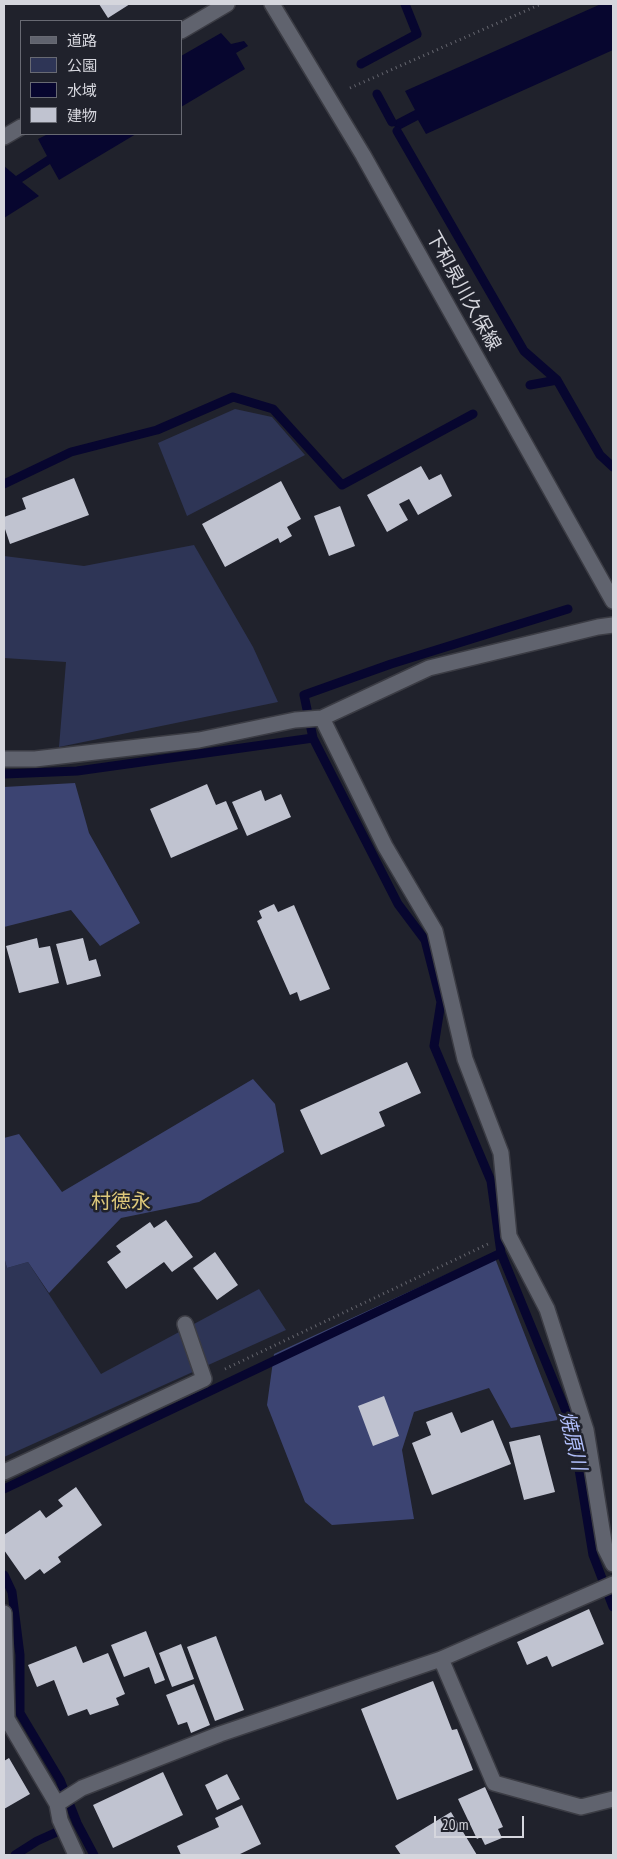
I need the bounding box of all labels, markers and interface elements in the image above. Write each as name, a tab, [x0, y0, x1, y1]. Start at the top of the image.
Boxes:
legend	[20, 20, 182, 135]
text: 道路	[67, 31, 97, 50]
text: 公園	[67, 56, 97, 75]
text: 水域	[67, 81, 97, 100]
text: 建物	[67, 106, 97, 125]
street label: 下和泉川久保線	[421, 227, 505, 355]
district label: 村徳永	[91, 1190, 151, 1214]
water label: 焼原川	[554, 1409, 590, 1473]
scale bar	[437, 1806, 527, 1838]
text: 20 m	[442, 1815, 468, 1834]

